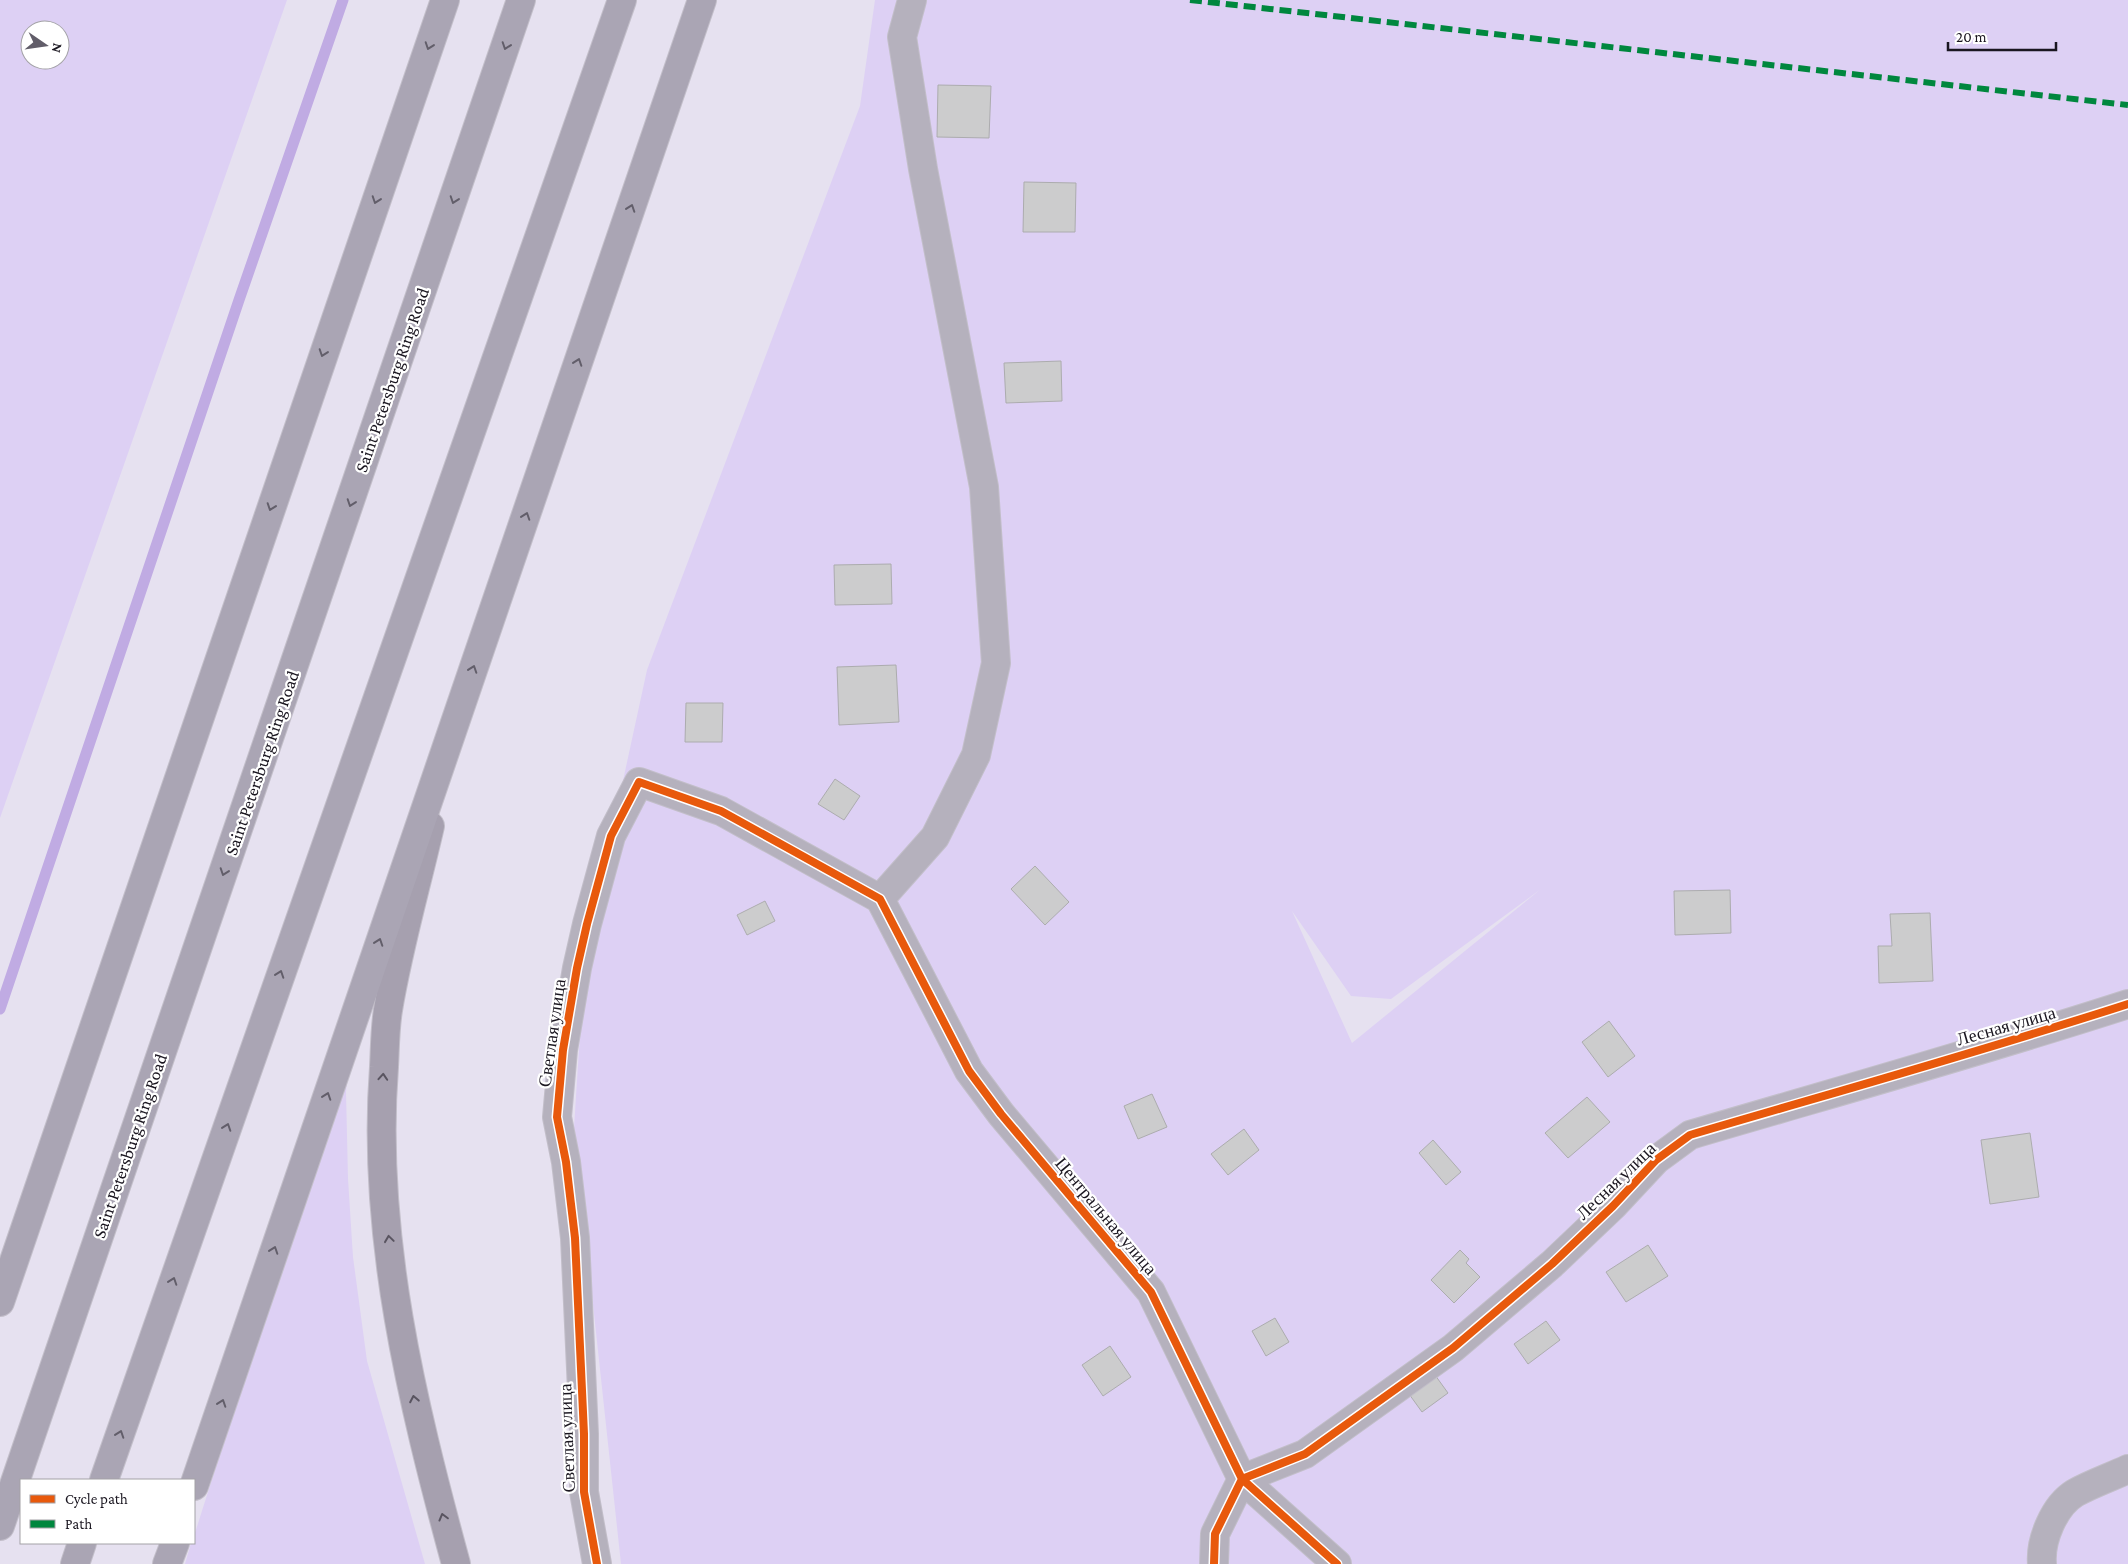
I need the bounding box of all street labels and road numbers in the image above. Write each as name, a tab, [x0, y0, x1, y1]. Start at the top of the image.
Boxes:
street label: Saint Petersburg Ring Road	[351, 285, 433, 475]
street label: Saint Petersburg Ring Road	[221, 668, 303, 858]
street label: Светлая улица	[535, 978, 569, 1088]
street label: Лесная улица	[1954, 1002, 2058, 1050]
street label: Saint Petersburg Ring Road	[89, 1051, 171, 1241]
street label: Лесная улица	[1572, 1138, 1660, 1224]
street label: Центральная улица	[1051, 1153, 1161, 1279]
street label: Светлая улица	[555, 1383, 579, 1493]

